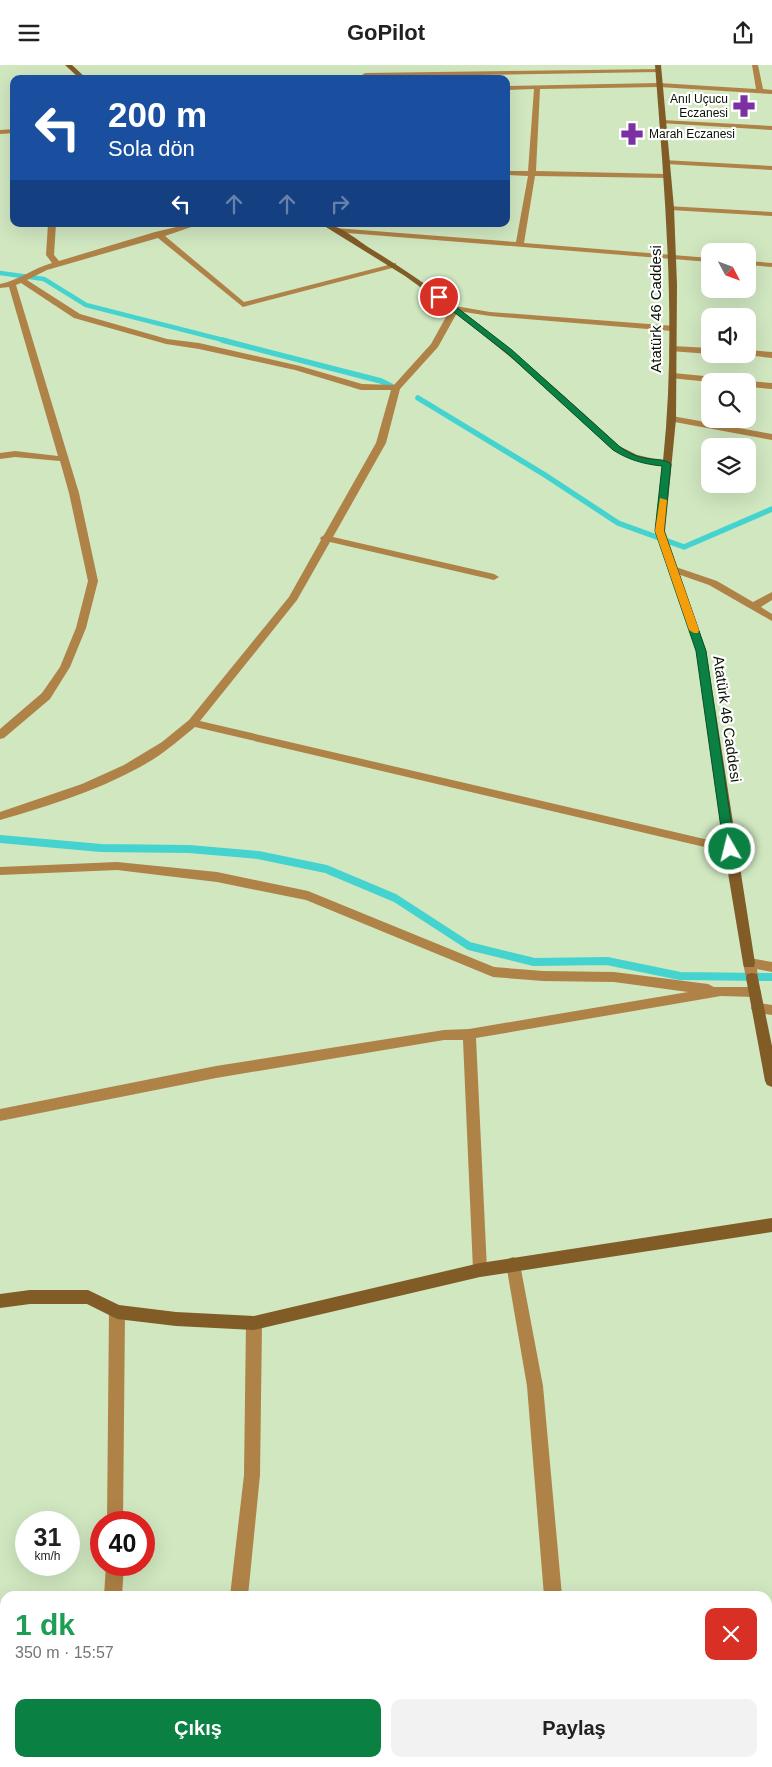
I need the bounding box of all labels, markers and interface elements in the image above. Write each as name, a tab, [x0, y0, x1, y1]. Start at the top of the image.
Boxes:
icon: menu	[15, 19, 43, 47]
icon: share	[729, 19, 757, 47]
text: GoPilot	[347, 20, 425, 45]
place label: Anıl Uçucu Eczanesi	[670, 92, 728, 120]
pharmacy icon: Anıl Uçucu Eczanesi	[731, 93, 757, 119]
icon: left	[25, 95, 90, 160]
text: 200 m	[108, 95, 207, 134]
pharmacy icon: Marah Eczanesi	[619, 121, 645, 147]
place label: Marah Eczanesi	[649, 127, 735, 141]
text: Sola dön	[108, 136, 195, 161]
icon: left	[167, 190, 195, 218]
icon: ahead	[220, 190, 248, 218]
icon: ahead	[273, 190, 301, 218]
icon: right	[326, 190, 354, 218]
north arrow	[701, 243, 756, 297]
map controls	[701, 243, 756, 493]
street label: Atatürk 46 Caddesi	[647, 245, 664, 373]
pin	[418, 276, 460, 318]
icon: arrive	[425, 283, 453, 311]
button: sound	[701, 308, 756, 363]
button: search	[701, 373, 756, 428]
button: layers	[701, 438, 756, 493]
street label: Atatürk 46 Caddesi	[710, 655, 745, 783]
position arrow	[703, 822, 755, 874]
speed limit sign: 40	[90, 1511, 155, 1576]
text: 31	[34, 1523, 61, 1551]
text: km/h	[34, 1549, 61, 1563]
text: 1 dk	[15, 1608, 75, 1641]
button: close	[705, 1608, 757, 1660]
text: 350 m · 15:57	[15, 1644, 114, 1661]
button: Çıkış	[15, 1699, 381, 1757]
button: Paylaş	[391, 1699, 757, 1757]

